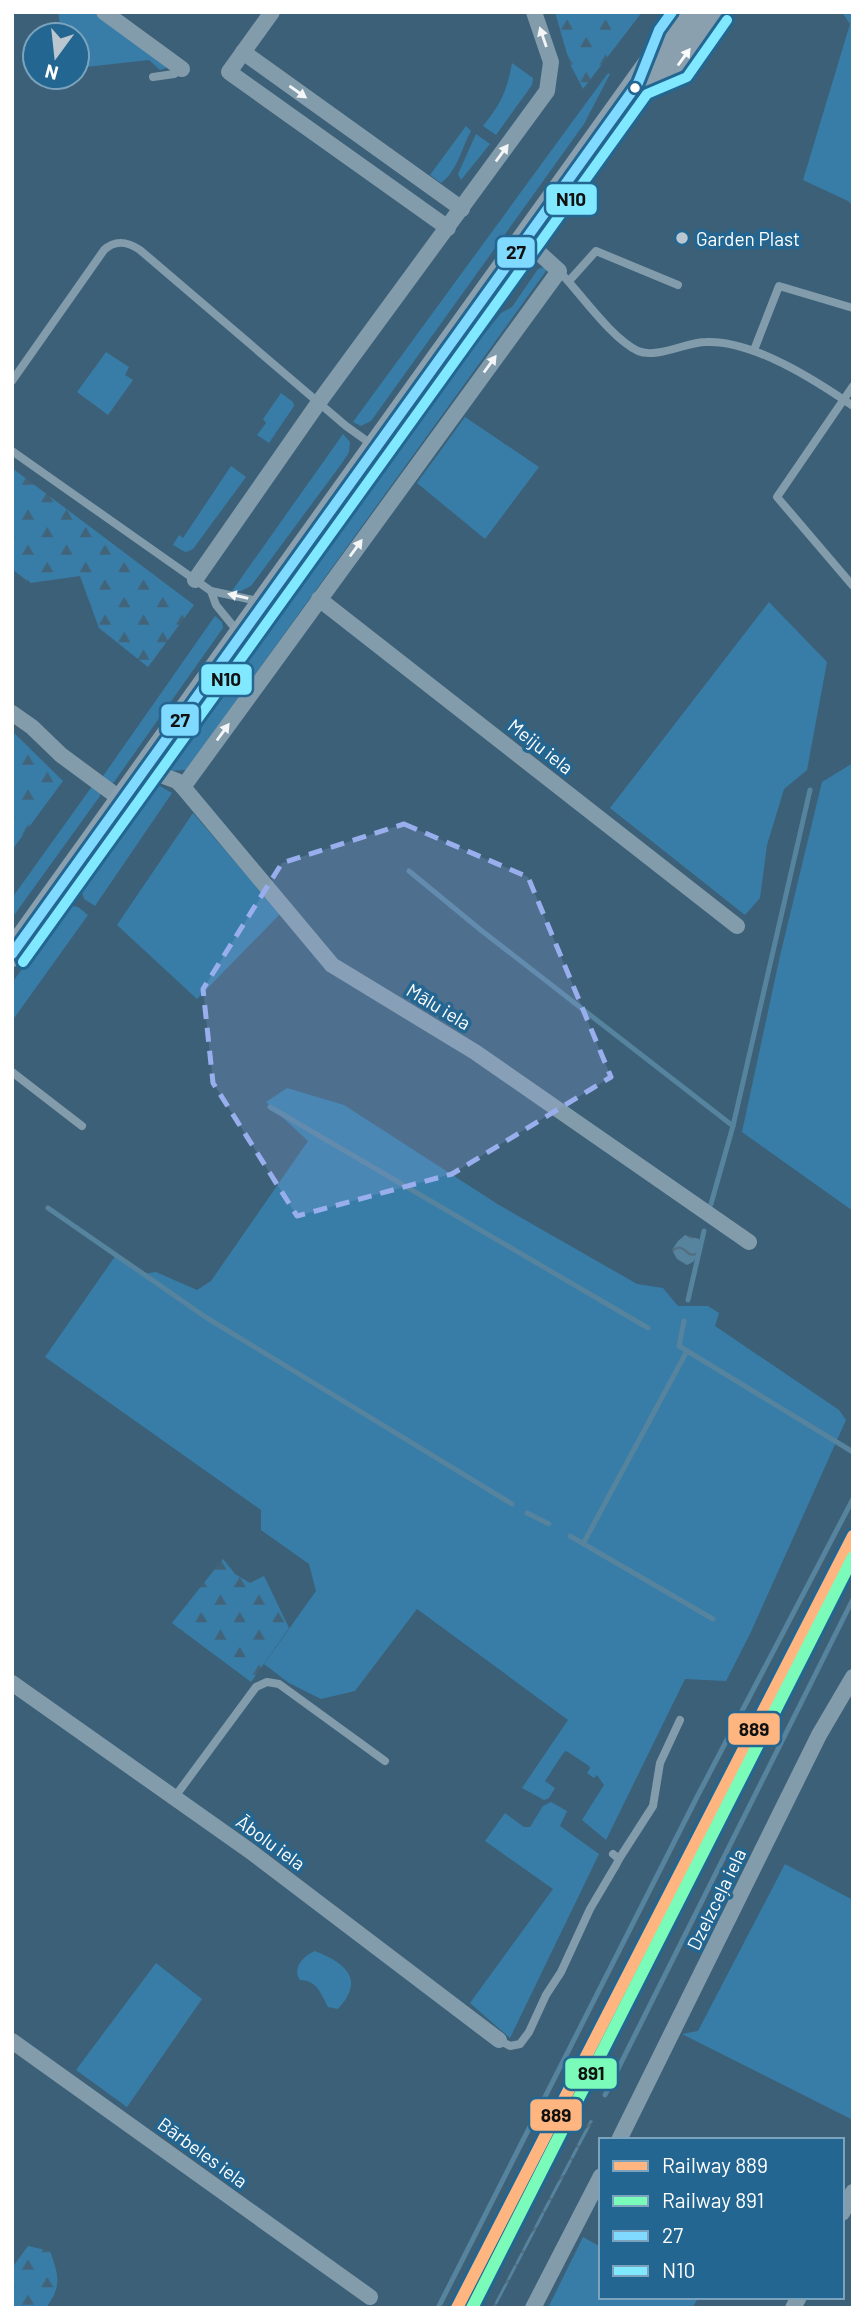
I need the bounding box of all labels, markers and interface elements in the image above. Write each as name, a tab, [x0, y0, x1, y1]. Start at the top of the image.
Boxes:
north arrow	[21, 21, 91, 91]
one-way arrow	[537, 27, 548, 48]
one-way arrow	[677, 48, 691, 66]
text: N	[42, 60, 61, 86]
unlabelled marker	[628, 81, 642, 95]
one-way arrow	[289, 85, 307, 99]
one-way arrow	[495, 144, 509, 162]
line badge: N10	[545, 183, 598, 216]
text: N10	[556, 187, 586, 210]
place label: Garden Plast	[696, 227, 800, 250]
marker: Garden Plast	[674, 230, 690, 246]
line badge: 27	[496, 236, 536, 269]
text: 27	[506, 240, 527, 263]
one-way arrow	[483, 355, 497, 373]
one-way arrow	[349, 539, 363, 557]
one-way arrow	[227, 591, 249, 602]
line badge: N10	[200, 663, 253, 696]
text: N10	[211, 667, 241, 690]
line badge: 27	[160, 703, 200, 737]
text: 27	[170, 708, 191, 731]
street label: Meiju iela	[504, 713, 578, 779]
one-way arrow	[216, 723, 230, 741]
street label: Mālu iela	[403, 978, 475, 1034]
line badge: 889	[727, 1712, 781, 1746]
text: 889	[739, 1717, 769, 1740]
street label: Ābolu iela	[232, 1809, 310, 1875]
street label: Dzelzceļa iela	[682, 1845, 750, 1953]
line badge: 891	[564, 2057, 618, 2090]
text: 891	[578, 2061, 604, 2084]
line badge: 889	[529, 2098, 583, 2132]
text: 889	[541, 2103, 571, 2126]
street label: Bārbeles iela	[154, 2112, 252, 2192]
legend	[599, 2138, 844, 2299]
text: Railway 889	[662, 2152, 768, 2177]
text: Railway 891	[662, 2187, 764, 2212]
text: 27	[662, 2222, 683, 2247]
text: N10	[662, 2257, 695, 2282]

